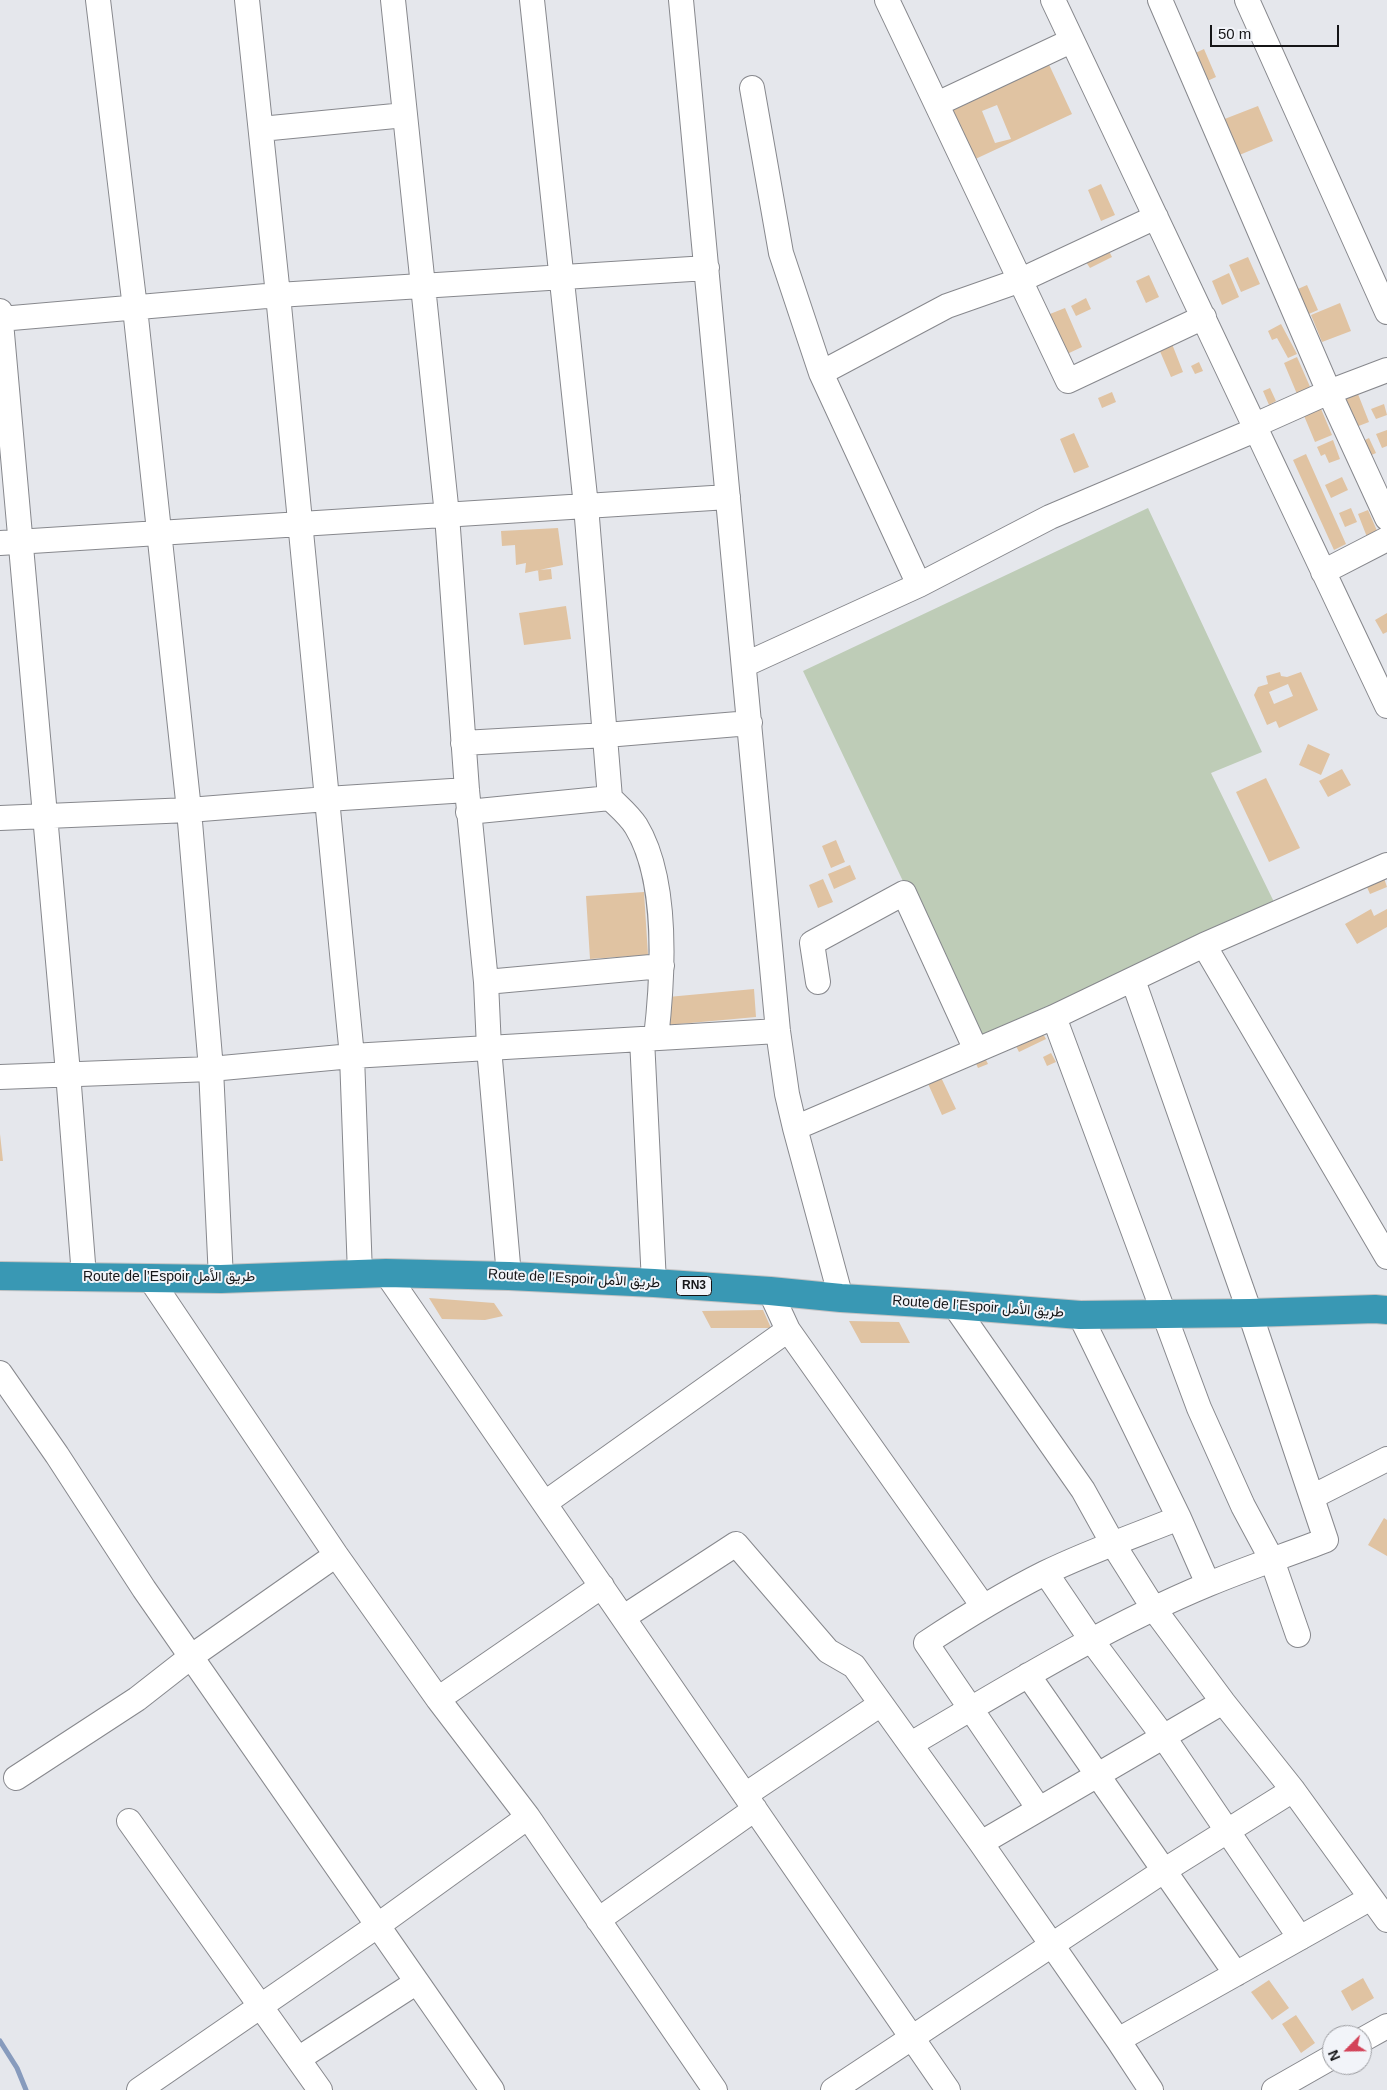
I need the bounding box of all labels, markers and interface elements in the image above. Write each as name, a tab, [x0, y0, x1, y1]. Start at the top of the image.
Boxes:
scale bar	[1212, 15, 1341, 47]
text: 50 m	[1218, 25, 1251, 42]
street label: Route de l’Espoir طريق الأمل	[488, 1266, 660, 1292]
street label: Route de l’Espoir طريق الأمل	[83, 1269, 255, 1285]
road number: RN3	[676, 1276, 712, 1295]
street label: Route de l’Espoir طريق الأمل	[892, 1293, 1064, 1321]
north arrow	[1322, 2025, 1372, 2075]
text: N	[1325, 2048, 1343, 2063]

